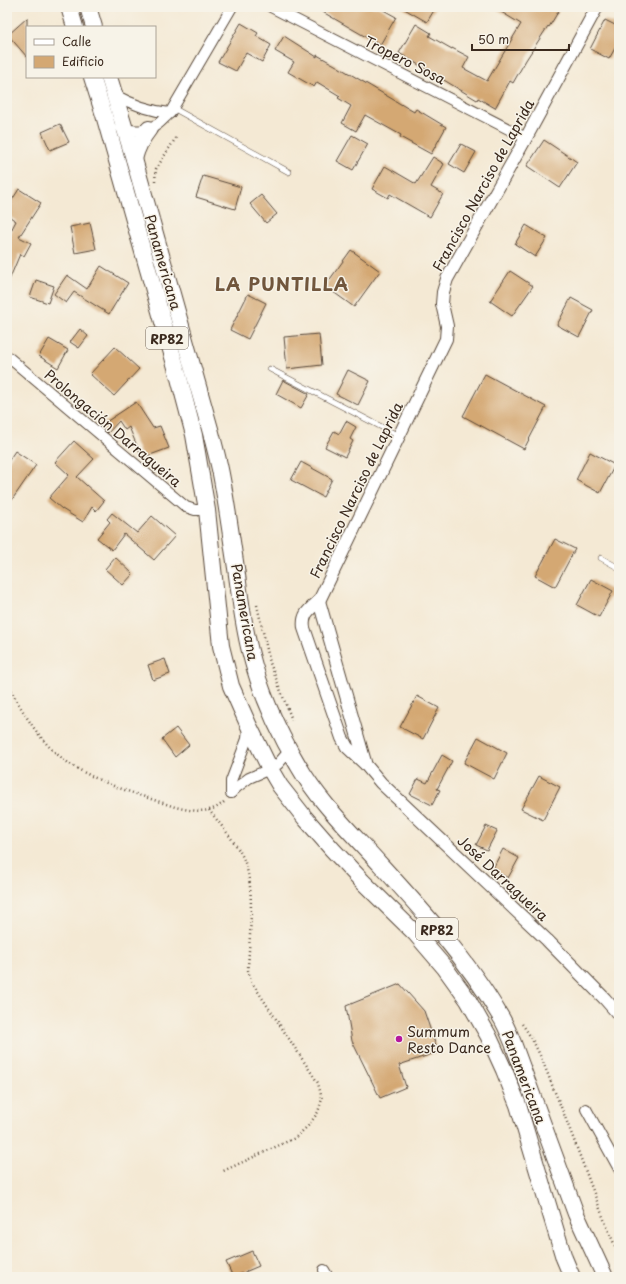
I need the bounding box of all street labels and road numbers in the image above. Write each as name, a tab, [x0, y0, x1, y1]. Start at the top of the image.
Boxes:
street label: Tropero Sosa	[361, 31, 449, 90]
street label: Francisco Narciso de Laprida	[427, 95, 539, 275]
street label: Panamericana	[139, 212, 187, 312]
road number: RP82	[146, 327, 188, 349]
street label: Prolongación Darragueira	[40, 364, 186, 492]
street label: Francisco Narciso de Laprida	[304, 398, 408, 582]
street label: Panamericana	[226, 562, 264, 663]
street label: José Darragueira	[453, 830, 553, 926]
road number: RP82	[416, 918, 458, 940]
street label: Panamericana	[497, 1027, 552, 1127]

